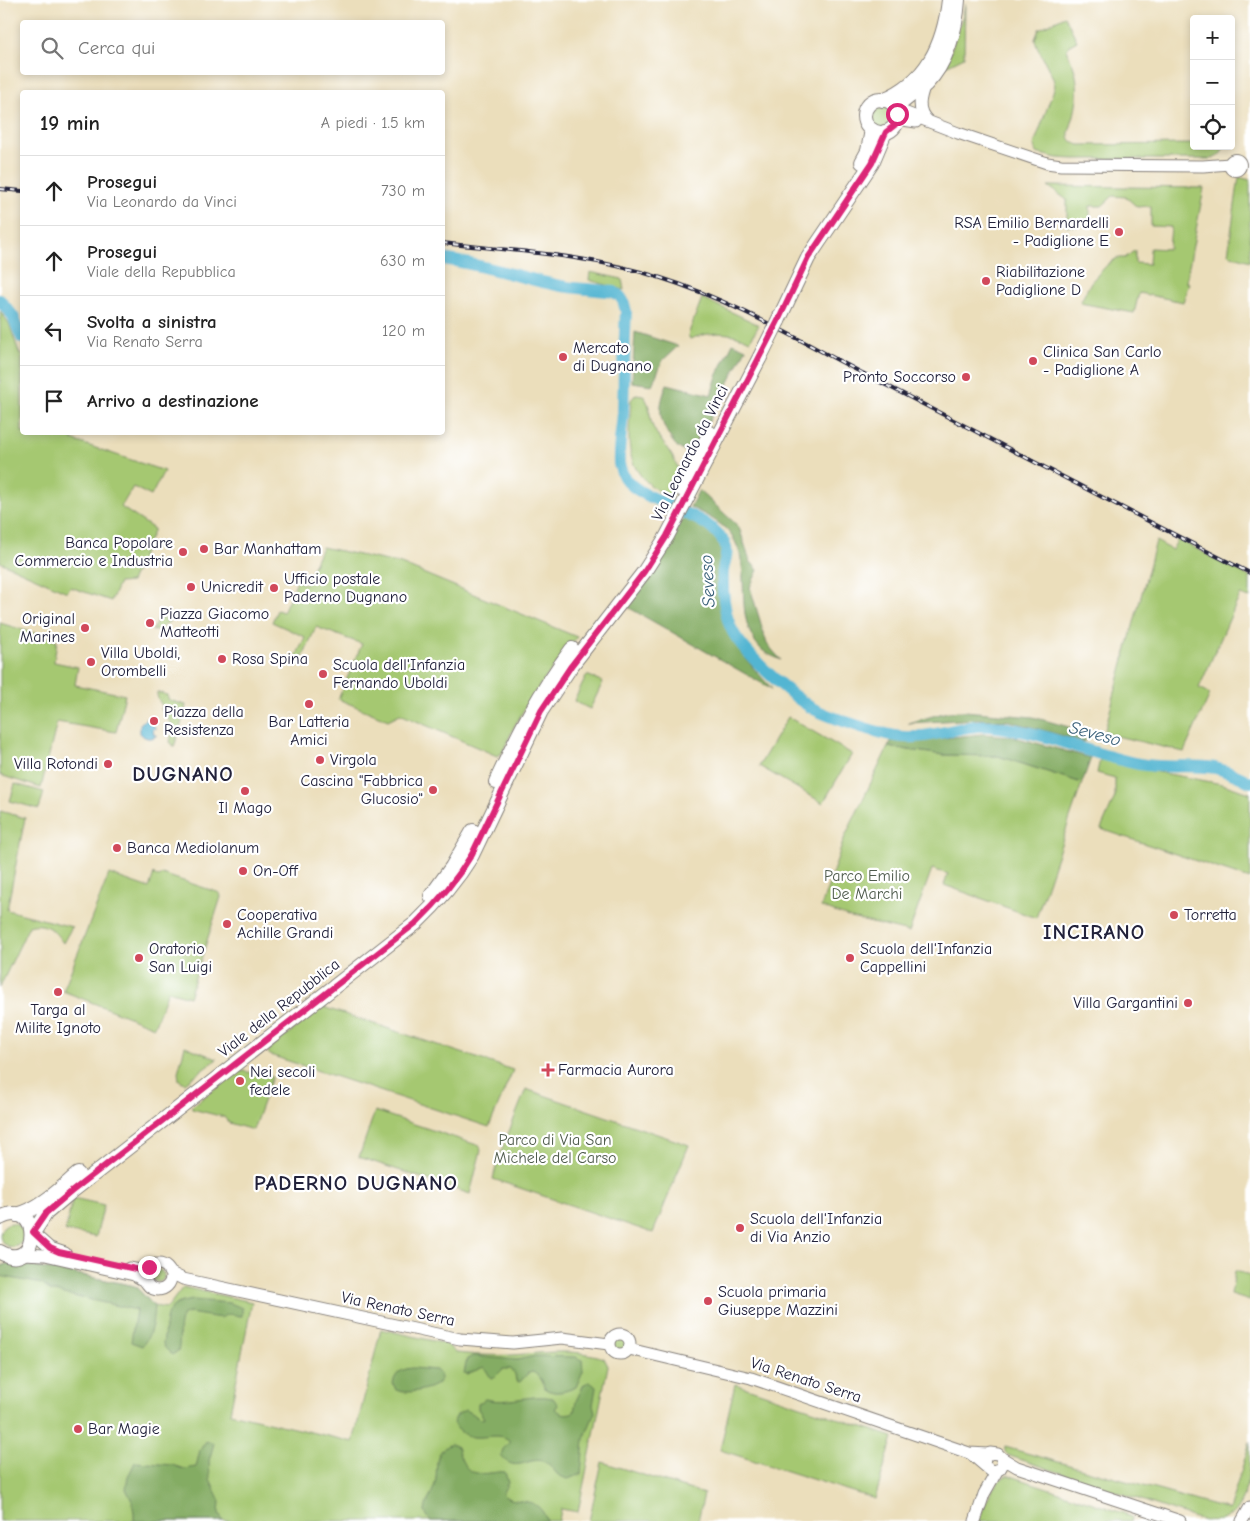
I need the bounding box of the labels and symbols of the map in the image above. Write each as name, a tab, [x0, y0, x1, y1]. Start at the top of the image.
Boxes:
route start	[886, 103, 909, 126]
place label: RSA Emilio Bernardelli - Padiglione E	[954, 214, 1109, 250]
marker: RSA Emilio Bernardelli - Padiglione E	[1113, 226, 1125, 238]
place label: Riabilitazione Padiglione D	[996, 263, 1085, 299]
marker: Riabilitazione Padiglione D	[980, 275, 992, 287]
place label: Mercato di Dugnano	[573, 339, 652, 375]
place label: Clinica San Carlo - Padiglione A	[1043, 343, 1161, 379]
marker: Mercato di Dugnano	[557, 351, 569, 363]
marker: Clinica San Carlo - Padiglione A	[1027, 355, 1039, 367]
place label: Pronto Soccorso	[843, 368, 956, 386]
marker: Pronto Soccorso	[960, 371, 972, 383]
street label: Via Leonardo da Vinci	[648, 382, 732, 524]
place label: Banca Popolare Commercio e Industria	[15, 534, 173, 570]
place label: Bar Manhattam	[214, 540, 321, 558]
marker: Bar Manhattam	[198, 543, 210, 555]
marker: Banca Popolare Commercio e Industria	[177, 546, 189, 558]
water label: Seveso	[696, 554, 720, 608]
place label: Ufficio postale Paderno Dugnano	[284, 570, 407, 606]
place label: Unicredit	[201, 578, 263, 596]
marker: Unicredit	[185, 581, 197, 593]
marker: Ufficio postale Paderno Dugnano	[268, 582, 280, 594]
place label: Piazza Giacomo Matteotti	[160, 605, 269, 641]
place label: Original Marines	[20, 610, 75, 646]
marker: Piazza Giacomo Matteotti	[144, 617, 156, 629]
marker: Original Marines	[79, 622, 91, 634]
place label: Villa Uboldi, Orombelli	[101, 644, 180, 680]
place label: Rosa Spina	[232, 650, 308, 668]
marker: Rosa Spina	[216, 653, 228, 665]
marker: Villa Uboldi, Orombelli	[85, 656, 97, 668]
place label: Scuola dell'Infanzia Fernando Uboldi	[333, 656, 465, 692]
marker: Scuola dell'Infanzia Fernando Uboldi	[317, 668, 329, 680]
marker: Bar Latteria Amici	[303, 698, 315, 710]
place label: Piazza della Resistenza	[164, 703, 244, 739]
place label: Bar Latteria Amici	[269, 713, 349, 749]
marker: Piazza della Resistenza	[148, 715, 160, 727]
water label: Seveso	[1067, 717, 1123, 751]
place label: Virgola	[330, 751, 377, 769]
marker: Virgola	[314, 754, 326, 766]
place label: Villa Rotondi	[14, 755, 98, 773]
marker: Villa Rotondi	[102, 758, 114, 770]
district label: DUGNANO	[132, 762, 234, 786]
place label: Cascina "Fabbrica Glucosio"	[300, 772, 423, 808]
marker: Cascina "Fabbrica Glucosio"	[427, 784, 439, 796]
marker: Il Mago	[239, 785, 251, 797]
place label: Il Mago	[218, 799, 272, 817]
place label: Banca Mediolanum	[127, 839, 259, 857]
marker: Banca Mediolanum	[111, 842, 123, 854]
place label: On-Off	[253, 862, 299, 880]
marker: On-Off	[237, 865, 249, 877]
park label: Parco Emilio De Marchi	[824, 867, 910, 903]
place label: Cooperativa Achille Grandi	[237, 906, 333, 942]
place label: Torretta	[1184, 906, 1237, 924]
marker: Torretta	[1168, 909, 1180, 921]
marker: Cooperativa Achille Grandi	[221, 918, 233, 930]
district label: INCIRANO	[1043, 920, 1145, 944]
place label: Oratorio San Luigi	[149, 940, 212, 976]
place label: Scuola dell'Infanzia Cappellini	[860, 940, 992, 976]
marker: Oratorio San Luigi	[133, 952, 145, 964]
marker: Scuola dell'Infanzia Cappellini	[844, 952, 856, 964]
street label: Viale della Repubblica	[215, 955, 343, 1061]
marker: Targa al Milite Ignoto	[52, 986, 64, 998]
place label: Villa Gargantini	[1073, 994, 1178, 1012]
marker: Villa Gargantini	[1182, 997, 1194, 1009]
place label: Targa al Milite Ignoto	[15, 1001, 101, 1037]
place label: Farmacia Aurora	[558, 1061, 674, 1079]
place label: Nei secoli fedele	[249, 1063, 315, 1099]
marker: Farmacia Aurora	[542, 1064, 554, 1076]
marker: Nei secoli fedele	[234, 1075, 246, 1087]
park label: Parco di Via San Michele del Carso	[493, 1131, 617, 1167]
district label: PADERNO DUGNANO	[254, 1171, 458, 1195]
place label: Scuola dell'Infanzia di Via Anzio	[750, 1210, 882, 1246]
marker: Scuola dell'Infanzia di Via Anzio	[734, 1222, 746, 1234]
route end	[138, 1256, 161, 1279]
place label: Scuola primaria Giuseppe Mazzini	[718, 1283, 838, 1319]
street label: Via Renato Serra	[340, 1288, 456, 1330]
marker: Scuola primaria Giuseppe Mazzini	[702, 1295, 714, 1307]
street label: Via Renato Serra	[748, 1354, 864, 1406]
place label: Bar Magie	[88, 1420, 160, 1438]
marker: Bar Magie	[72, 1423, 84, 1435]

